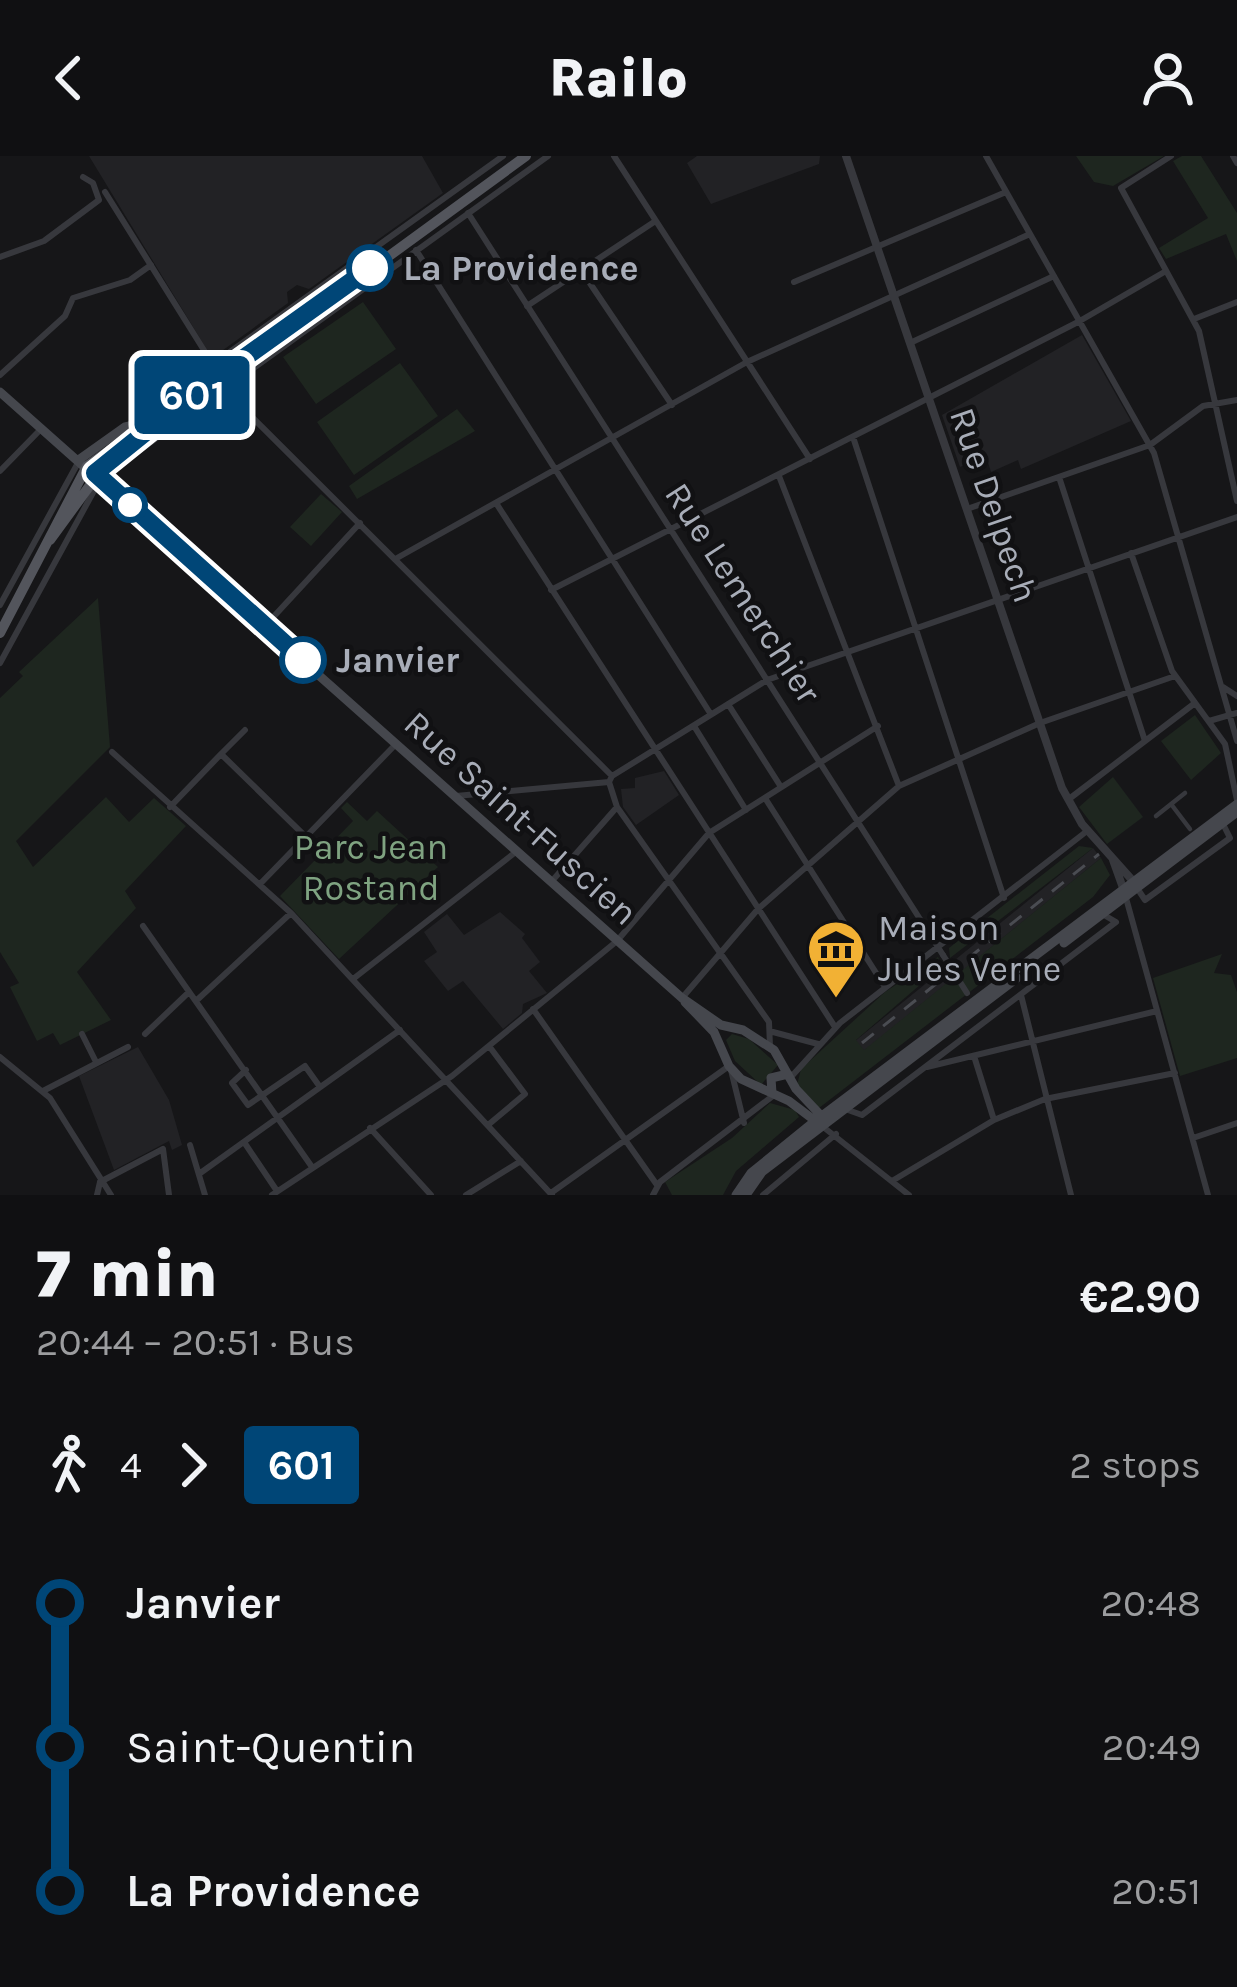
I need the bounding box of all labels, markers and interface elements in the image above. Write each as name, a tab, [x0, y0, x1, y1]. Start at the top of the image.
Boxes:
icon: back	[36, 45, 102, 111]
icon: person	[1135, 45, 1201, 111]
text: Railo	[549, 46, 688, 110]
marker: La Providence	[348, 246, 392, 290]
place label: La Providence	[403, 247, 639, 289]
line badge: 601	[123, 356, 261, 434]
text: 601	[158, 370, 226, 420]
street label: Rue Delpech	[941, 402, 1047, 608]
street label: Rue Lemerchier	[656, 475, 830, 712]
unlabelled marker	[114, 489, 146, 521]
marker: Janvier	[281, 638, 325, 682]
place label: Janvier	[336, 639, 459, 681]
street label: Rue Saint-Fuscien	[396, 702, 646, 934]
park label: Parc Jean Rostand	[294, 826, 448, 909]
place label: Maison Jules Verne	[878, 907, 1061, 990]
museum icon: Maison Jules Verne	[805, 918, 867, 1000]
text: 7 min	[36, 1235, 218, 1313]
text: €2.90	[1080, 1271, 1201, 1323]
text: 20:44 – 20:51 · Bus	[36, 1319, 355, 1365]
icon: walk	[36, 1432, 102, 1498]
icon: forward	[160, 1432, 226, 1498]
text: 601	[268, 1440, 335, 1490]
text: 4	[120, 1442, 142, 1488]
text: 2 stops	[1069, 1442, 1201, 1488]
text: Janvier	[126, 1577, 280, 1629]
text: 20:48	[1101, 1580, 1201, 1626]
text: Saint-Quentin	[126, 1721, 415, 1773]
text: 20:49	[1102, 1724, 1201, 1770]
text: La Providence	[126, 1865, 421, 1917]
text: 20:51	[1111, 1868, 1201, 1914]

